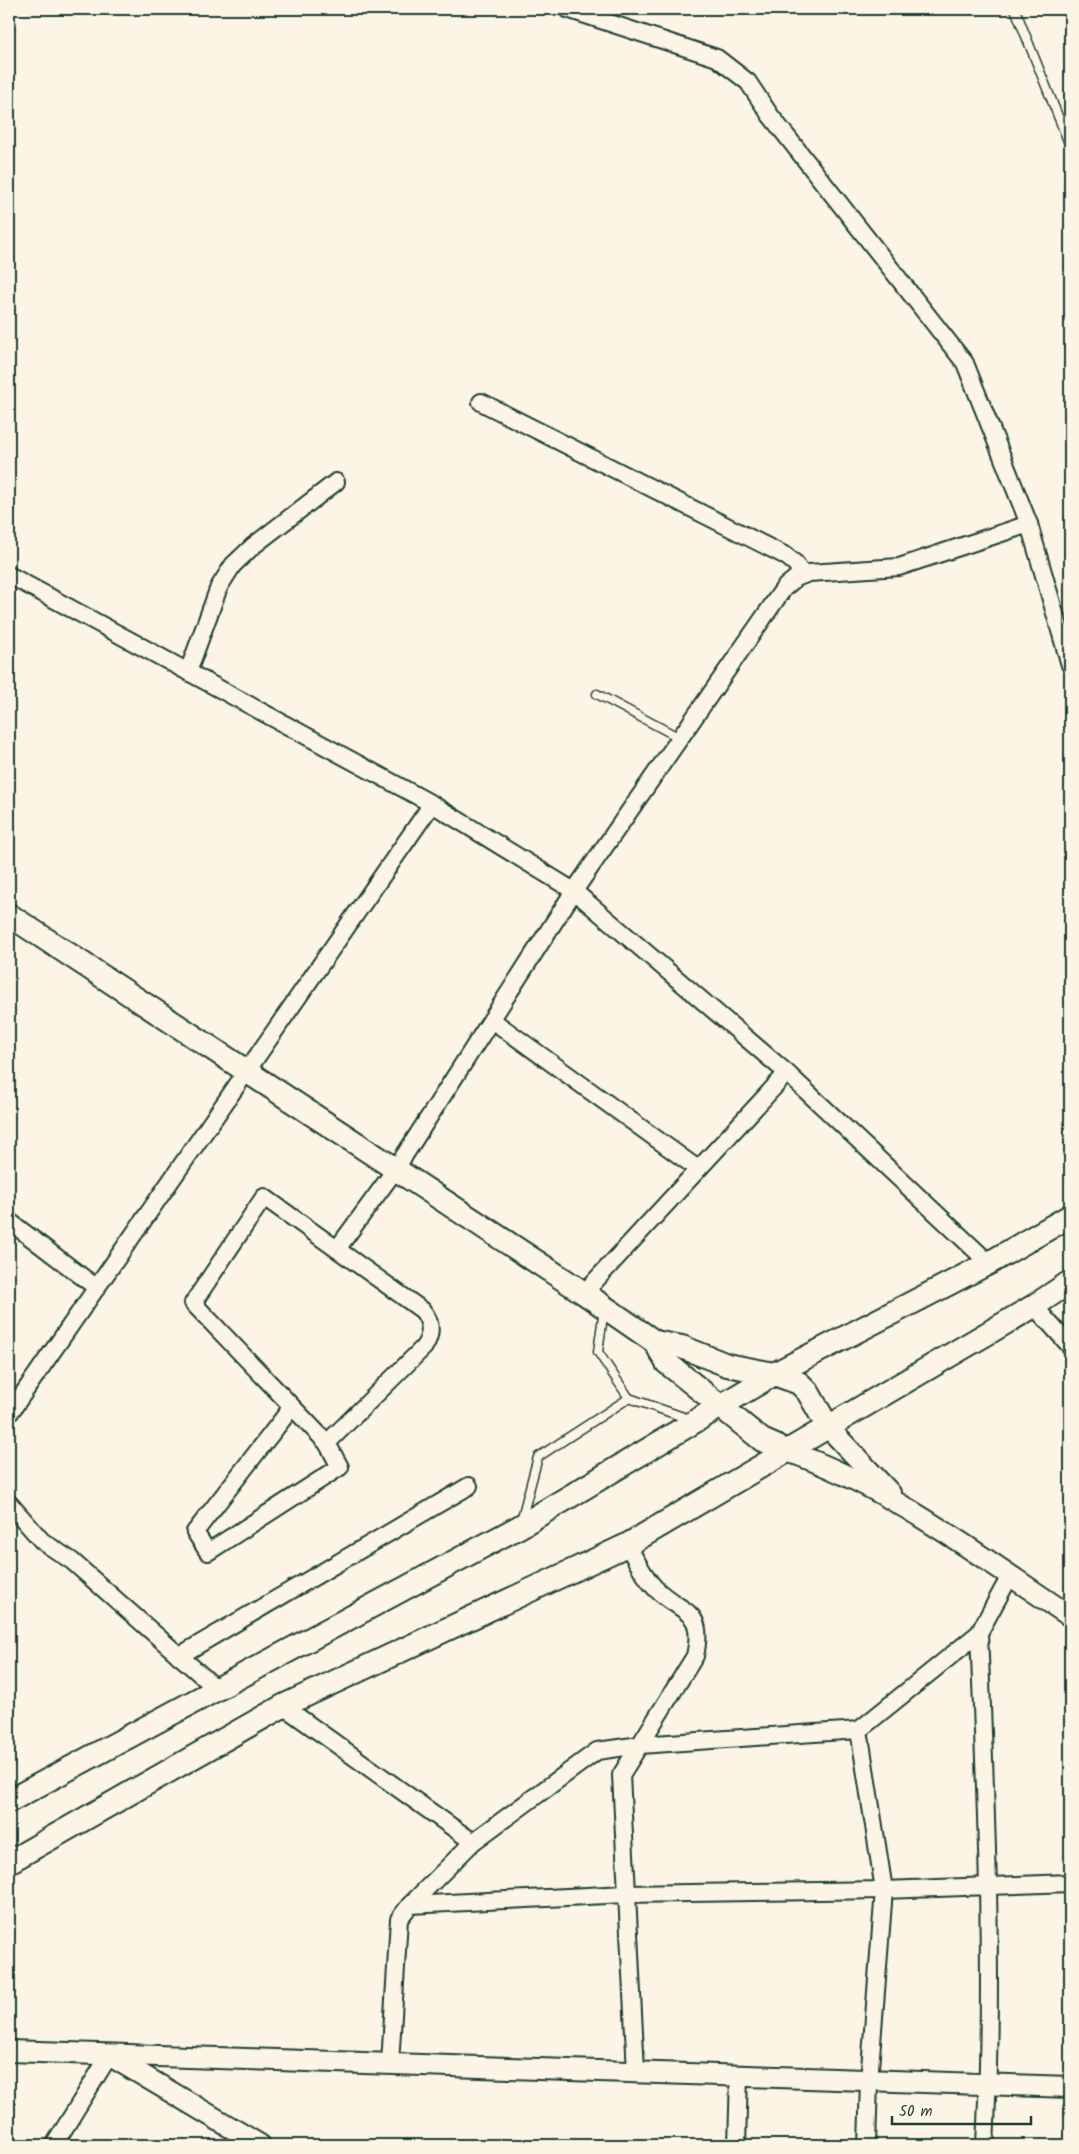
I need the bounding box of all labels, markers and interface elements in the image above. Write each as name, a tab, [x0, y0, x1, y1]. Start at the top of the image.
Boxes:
scale bar	[892, 2094, 1030, 2126]
text: 50 m	[899, 2100, 933, 2124]

